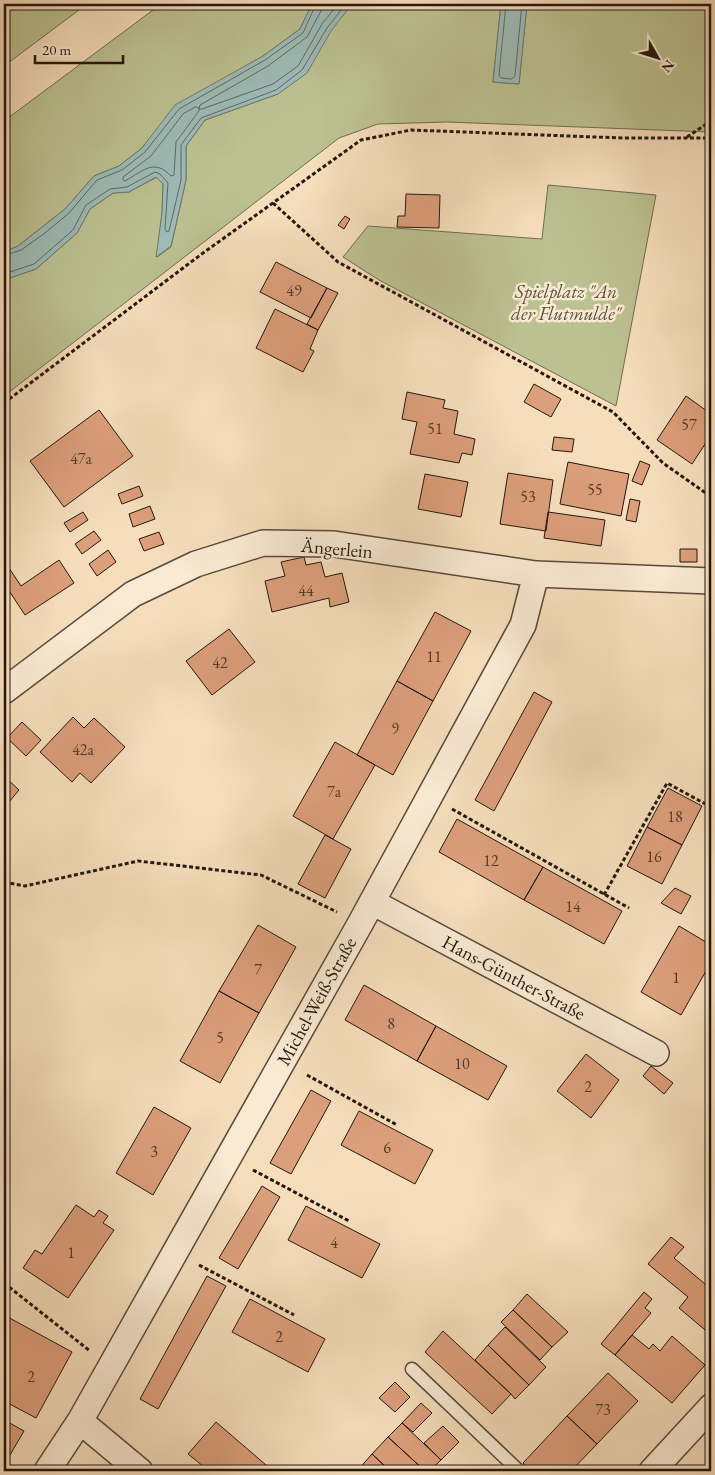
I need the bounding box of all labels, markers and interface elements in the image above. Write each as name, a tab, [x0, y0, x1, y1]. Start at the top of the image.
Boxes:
scale bar	[35, 32, 122, 64]
north arrow	[632, 32, 682, 82]
text: 20 m	[42, 40, 71, 59]
text: N	[657, 56, 679, 77]
park label: Spielplatz "An der Flutmulde"	[511, 279, 623, 326]
house number: 49	[286, 280, 302, 301]
house number: 57	[681, 414, 697, 435]
house number: 51	[427, 418, 443, 439]
house number: 47a	[70, 448, 92, 469]
house number: 55	[587, 479, 603, 500]
house number: 53	[520, 486, 536, 507]
street label: Ängerlein	[299, 533, 374, 564]
house number: 44	[298, 580, 314, 601]
house number: 11	[426, 646, 442, 667]
house number: 42	[212, 652, 228, 673]
house number: 9	[391, 718, 399, 739]
house number: 42a	[72, 739, 94, 760]
house number: 7a	[327, 781, 342, 802]
house number: 18	[667, 806, 683, 827]
house number: 16	[646, 846, 662, 867]
house number: 12	[483, 850, 499, 871]
house number: 14	[565, 896, 581, 917]
street label: Hans-Günther-Straße	[438, 929, 590, 1026]
street label: Michel-Weiß-Straße	[271, 933, 362, 1070]
house number: 7	[254, 959, 262, 980]
house number: 1	[672, 967, 680, 988]
house number: 8	[387, 1013, 395, 1034]
house number: 5	[216, 1027, 224, 1048]
house number: 10	[454, 1053, 470, 1074]
house number: 2	[584, 1076, 592, 1097]
house number: 6	[383, 1137, 391, 1158]
house number: 3	[150, 1141, 158, 1162]
house number: 4	[330, 1232, 338, 1253]
house number: 1	[67, 1242, 75, 1263]
house number: 2	[275, 1326, 283, 1347]
house number: 2	[27, 1366, 35, 1387]
house number: 73	[595, 1399, 611, 1420]

